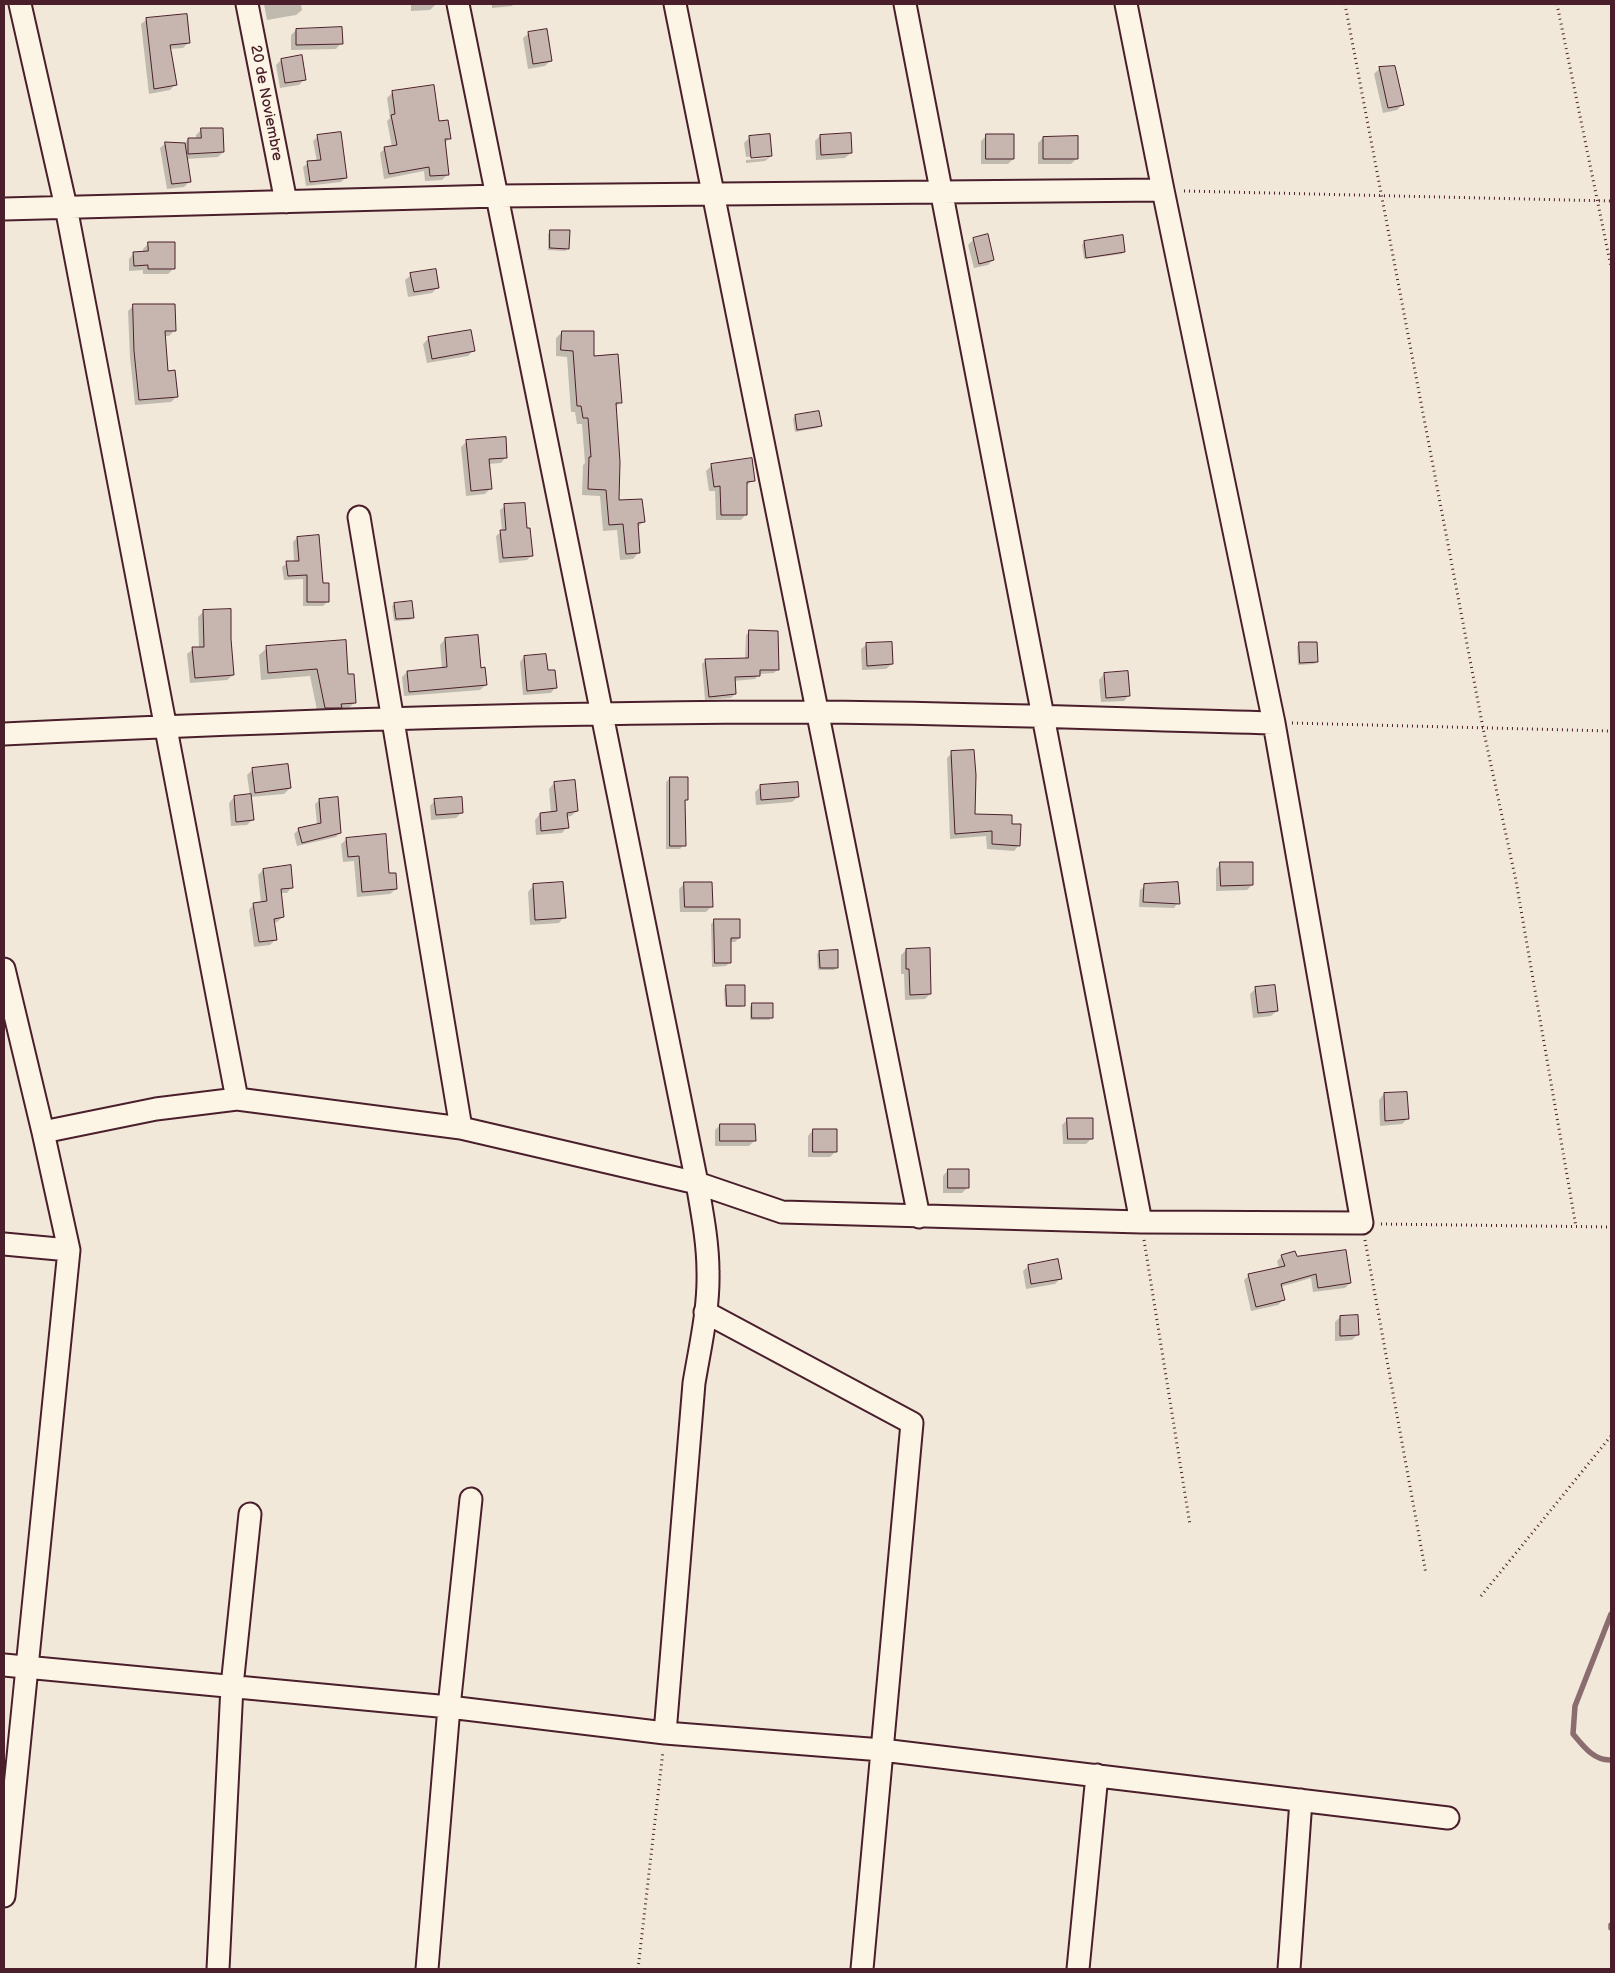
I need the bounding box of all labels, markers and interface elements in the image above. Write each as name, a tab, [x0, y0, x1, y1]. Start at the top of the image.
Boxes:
street label: 20 de Noviembre	[246, 44, 286, 162]

